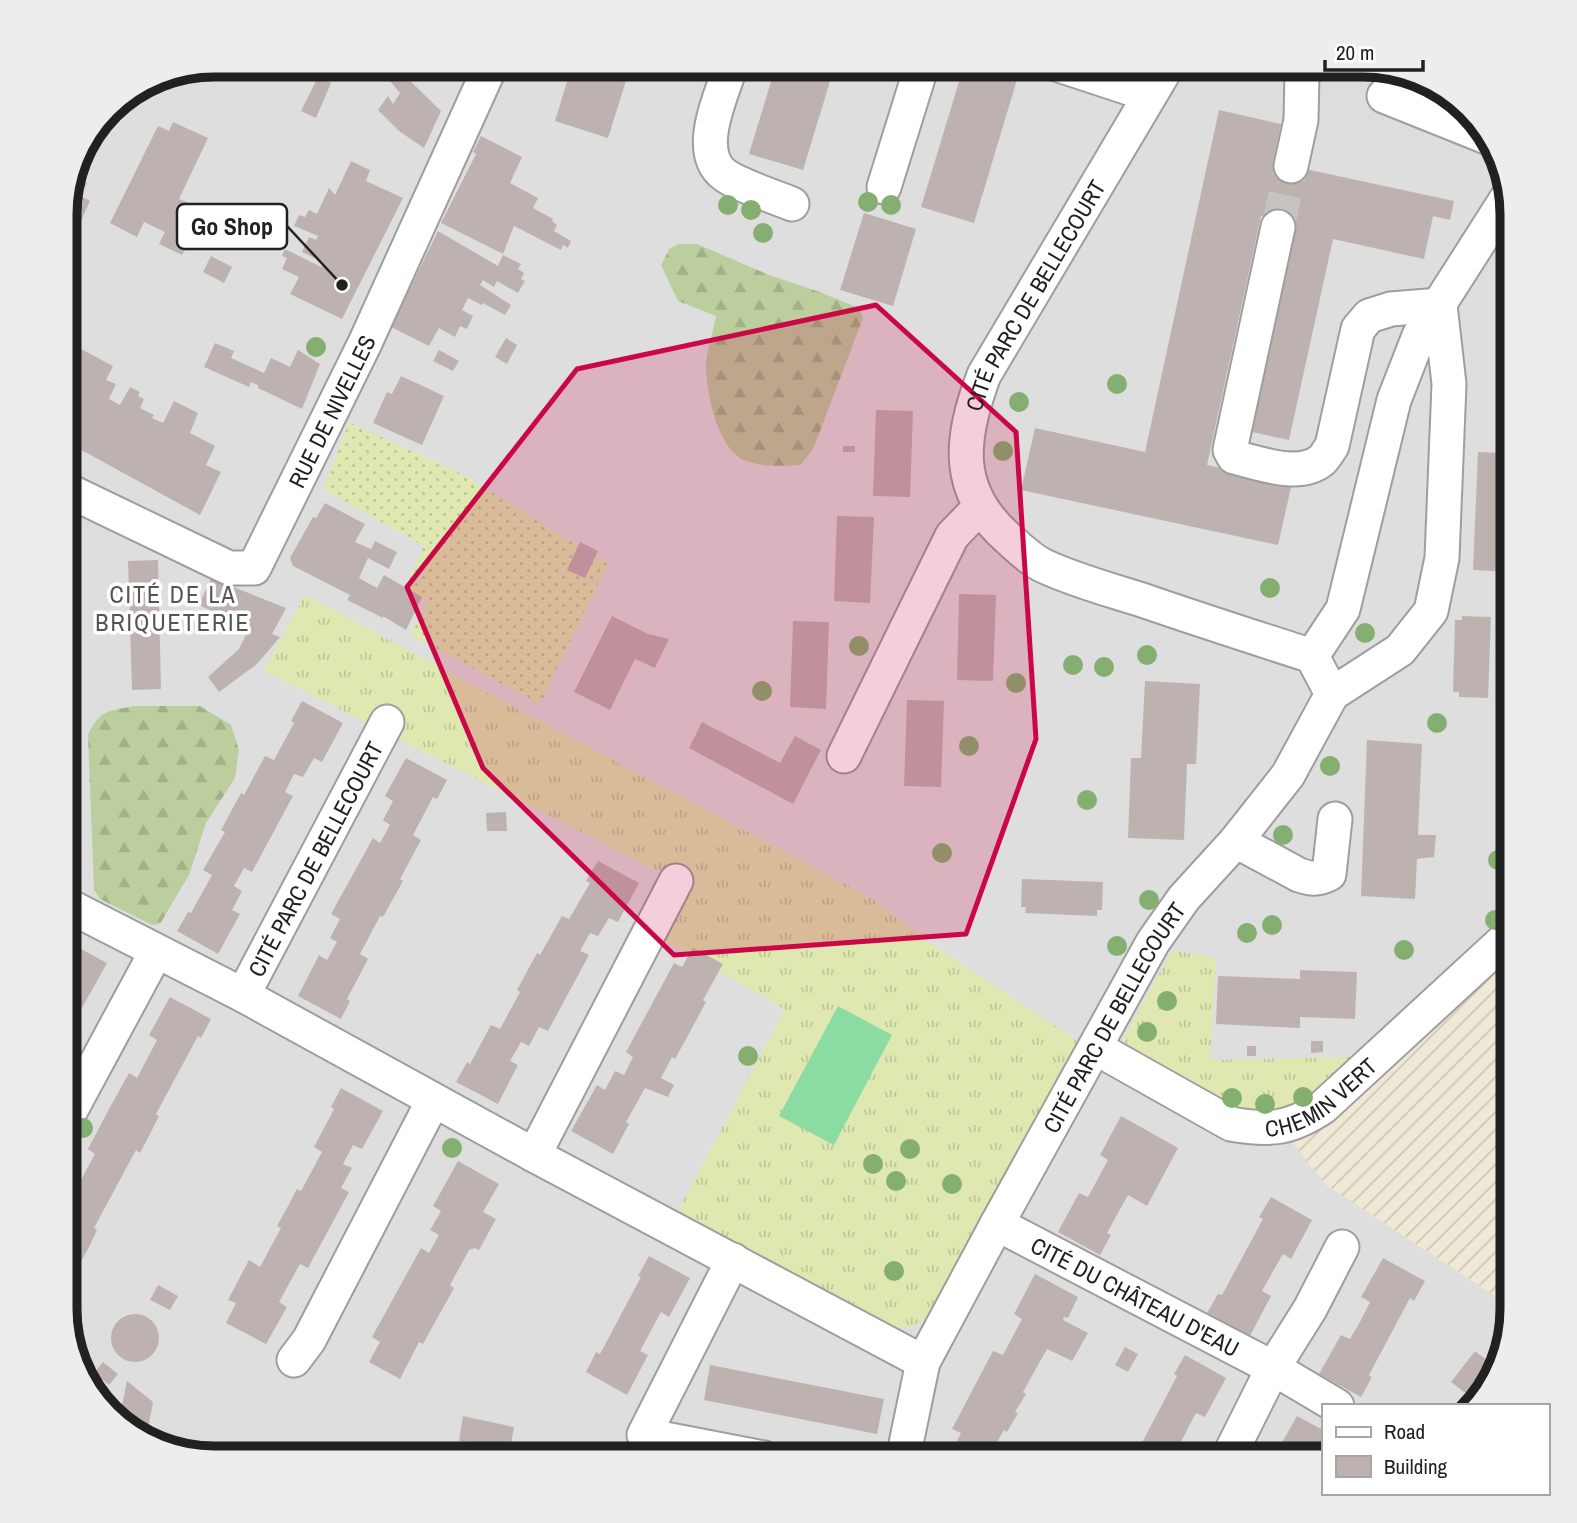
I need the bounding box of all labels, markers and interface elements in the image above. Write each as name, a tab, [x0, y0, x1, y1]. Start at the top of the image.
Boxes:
scale bar	[1325, 28, 1423, 72]
text: 20 m	[1336, 38, 1374, 67]
street label: CITÉ PARC DE BELLECOURT	[958, 173, 1112, 414]
callout: Go Shop	[177, 204, 287, 249]
text: Go Shop	[191, 210, 273, 242]
street label: RUE DE NIVELLES	[281, 330, 382, 493]
district label: CITÉ DE LA BRIQUETERIE	[95, 578, 251, 638]
street label: CITÉ PARC DE BELLECOURT	[240, 735, 390, 982]
street label: CITÉ PARC DE BELLECOURT	[1035, 895, 1192, 1138]
street label: CHEMIN VERT	[1264, 1050, 1383, 1143]
street label: CITÉ DU CHÂTEAU D'EAU	[1026, 1229, 1245, 1363]
legend	[1322, 1404, 1549, 1495]
text: Road	[1384, 1417, 1425, 1446]
text: Building	[1384, 1452, 1448, 1481]

